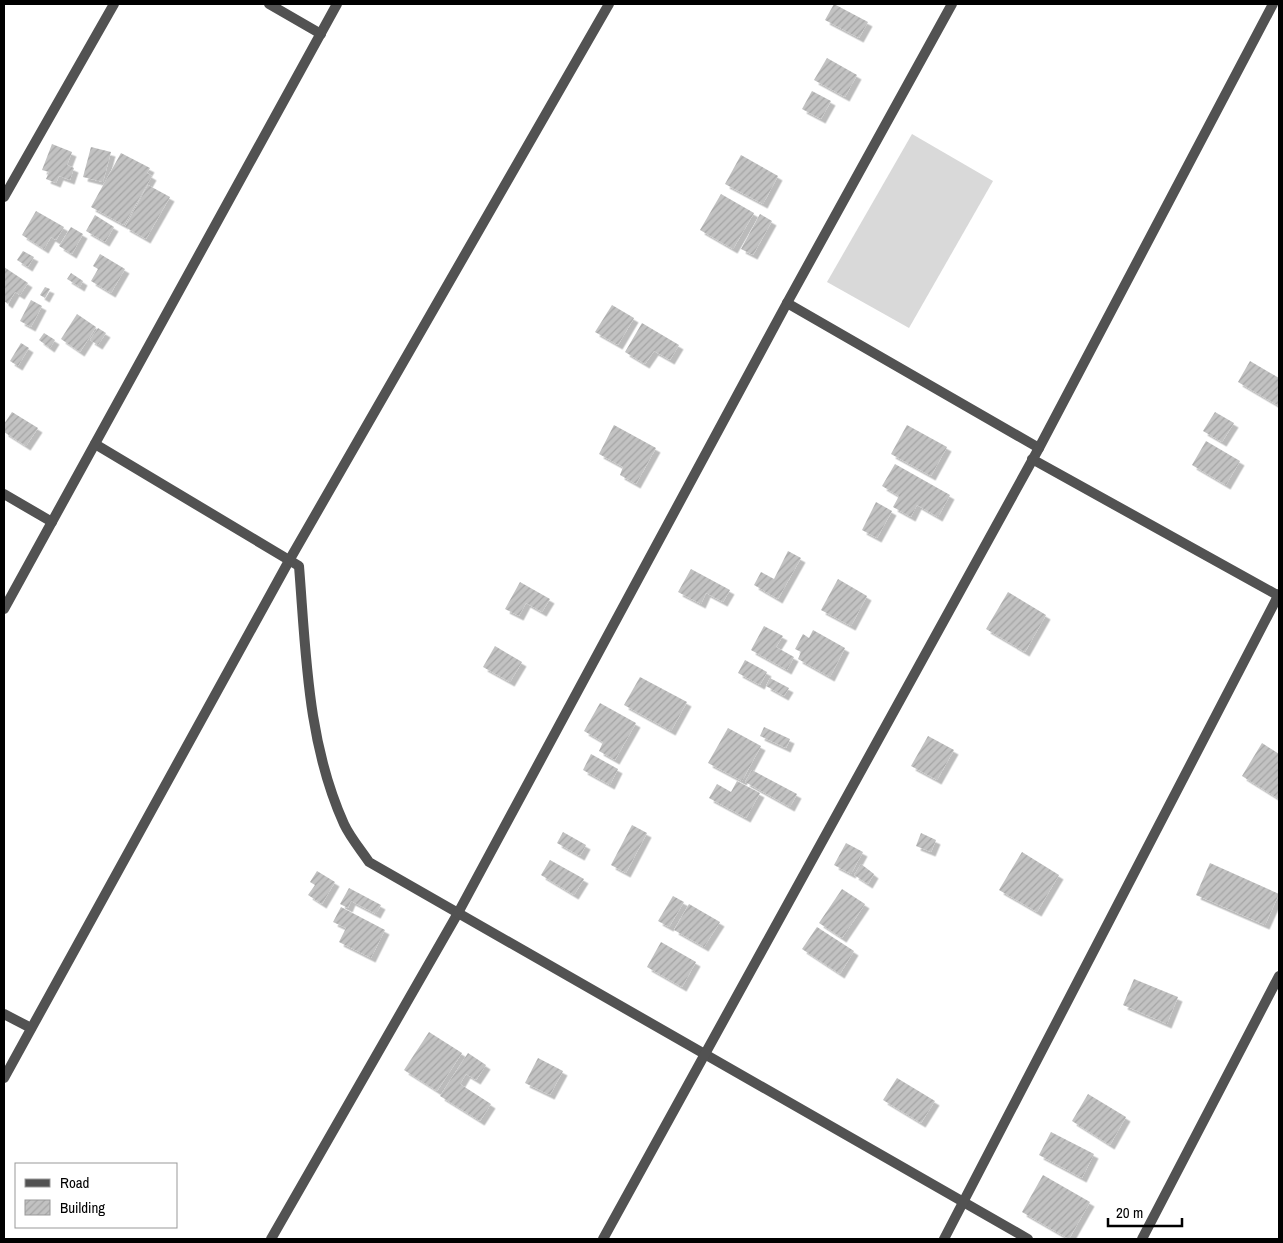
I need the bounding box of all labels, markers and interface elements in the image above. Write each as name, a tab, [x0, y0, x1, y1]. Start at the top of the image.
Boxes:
legend	[15, 1163, 178, 1228]
text: Road	[60, 1172, 89, 1193]
scale bar	[1108, 1196, 1182, 1228]
text: Building	[60, 1197, 105, 1218]
text: 20 m	[1116, 1202, 1143, 1223]

